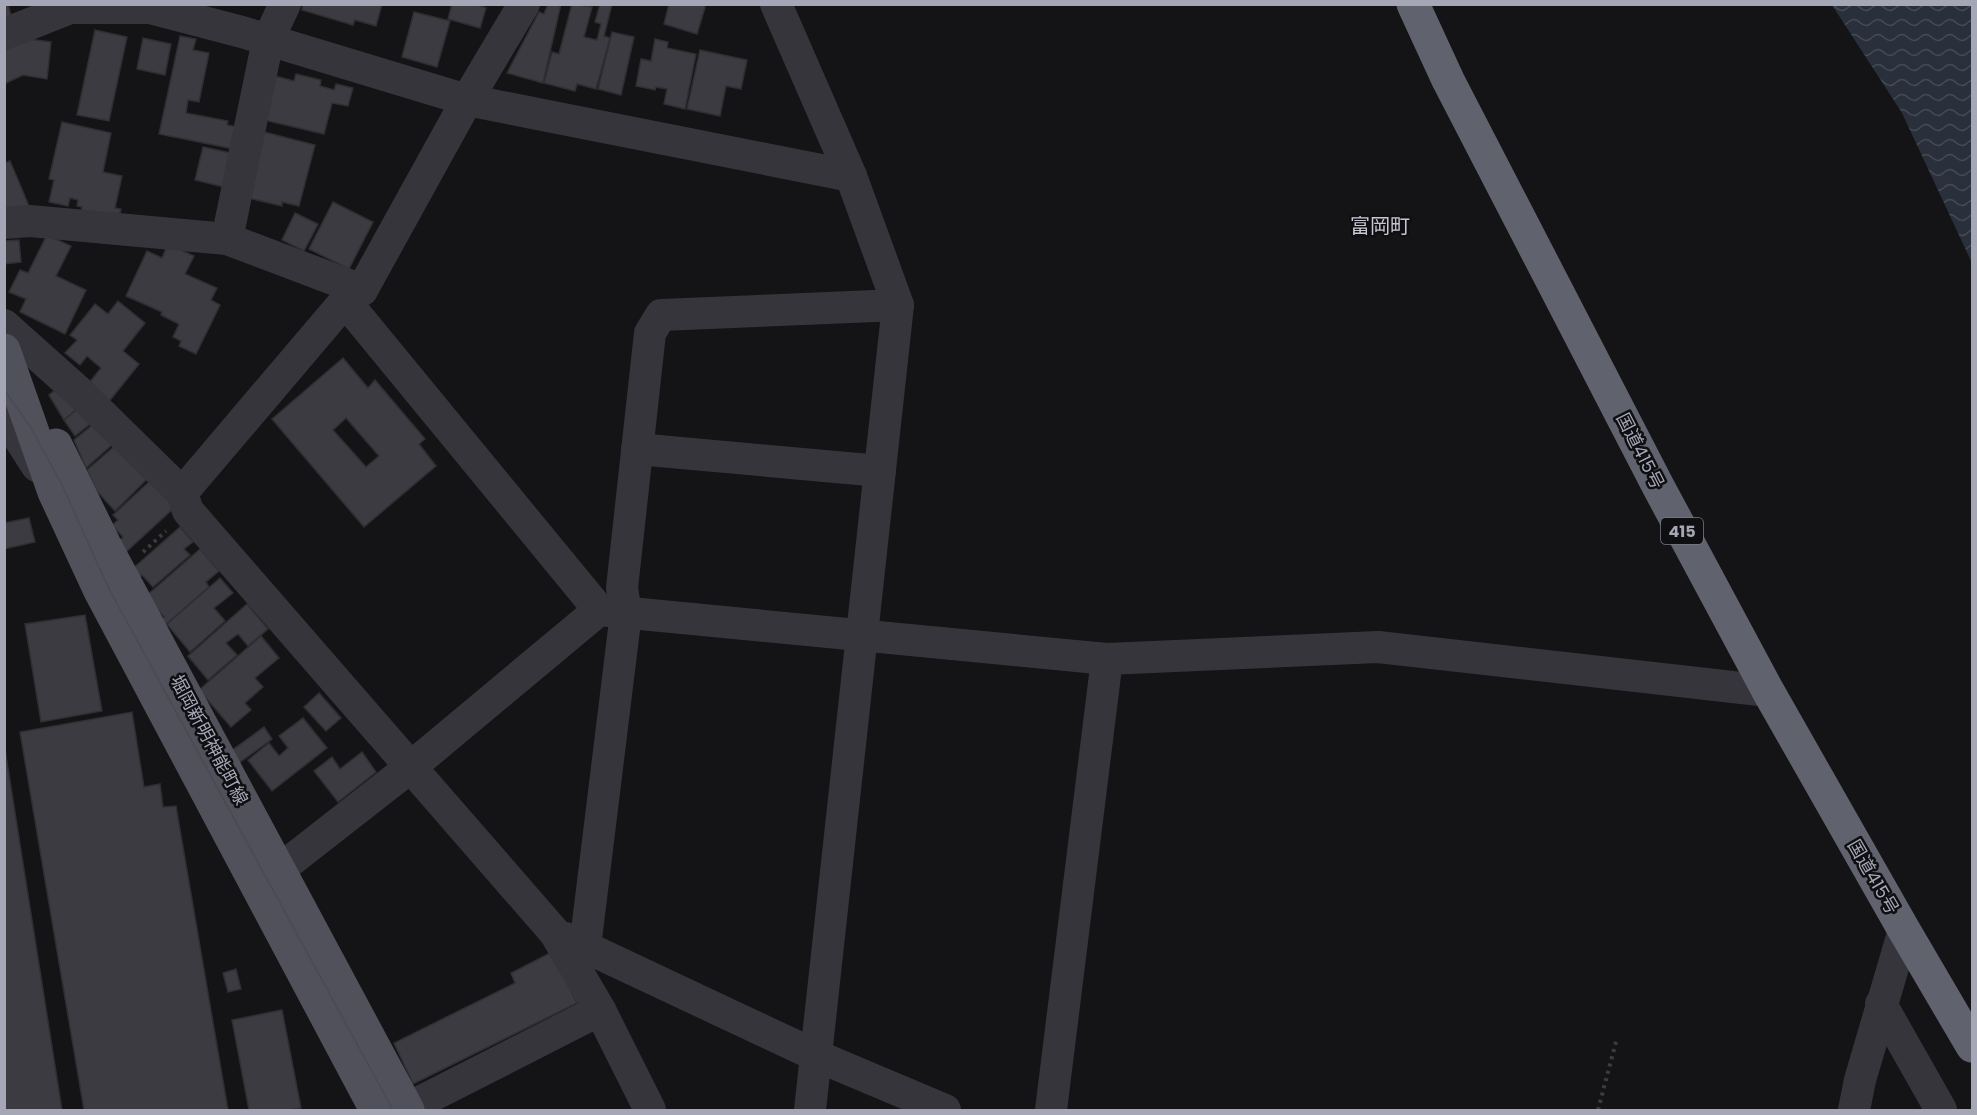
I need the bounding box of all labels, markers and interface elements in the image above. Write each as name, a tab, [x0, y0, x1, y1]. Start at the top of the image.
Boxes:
district label: 富岡町	[1350, 212, 1410, 240]
street label: 国道415号	[1611, 408, 1670, 493]
road number: 415	[1661, 518, 1703, 544]
street label: 堀岡新明神能町線	[165, 670, 254, 809]
street label: 国道415号	[1842, 835, 1905, 919]

